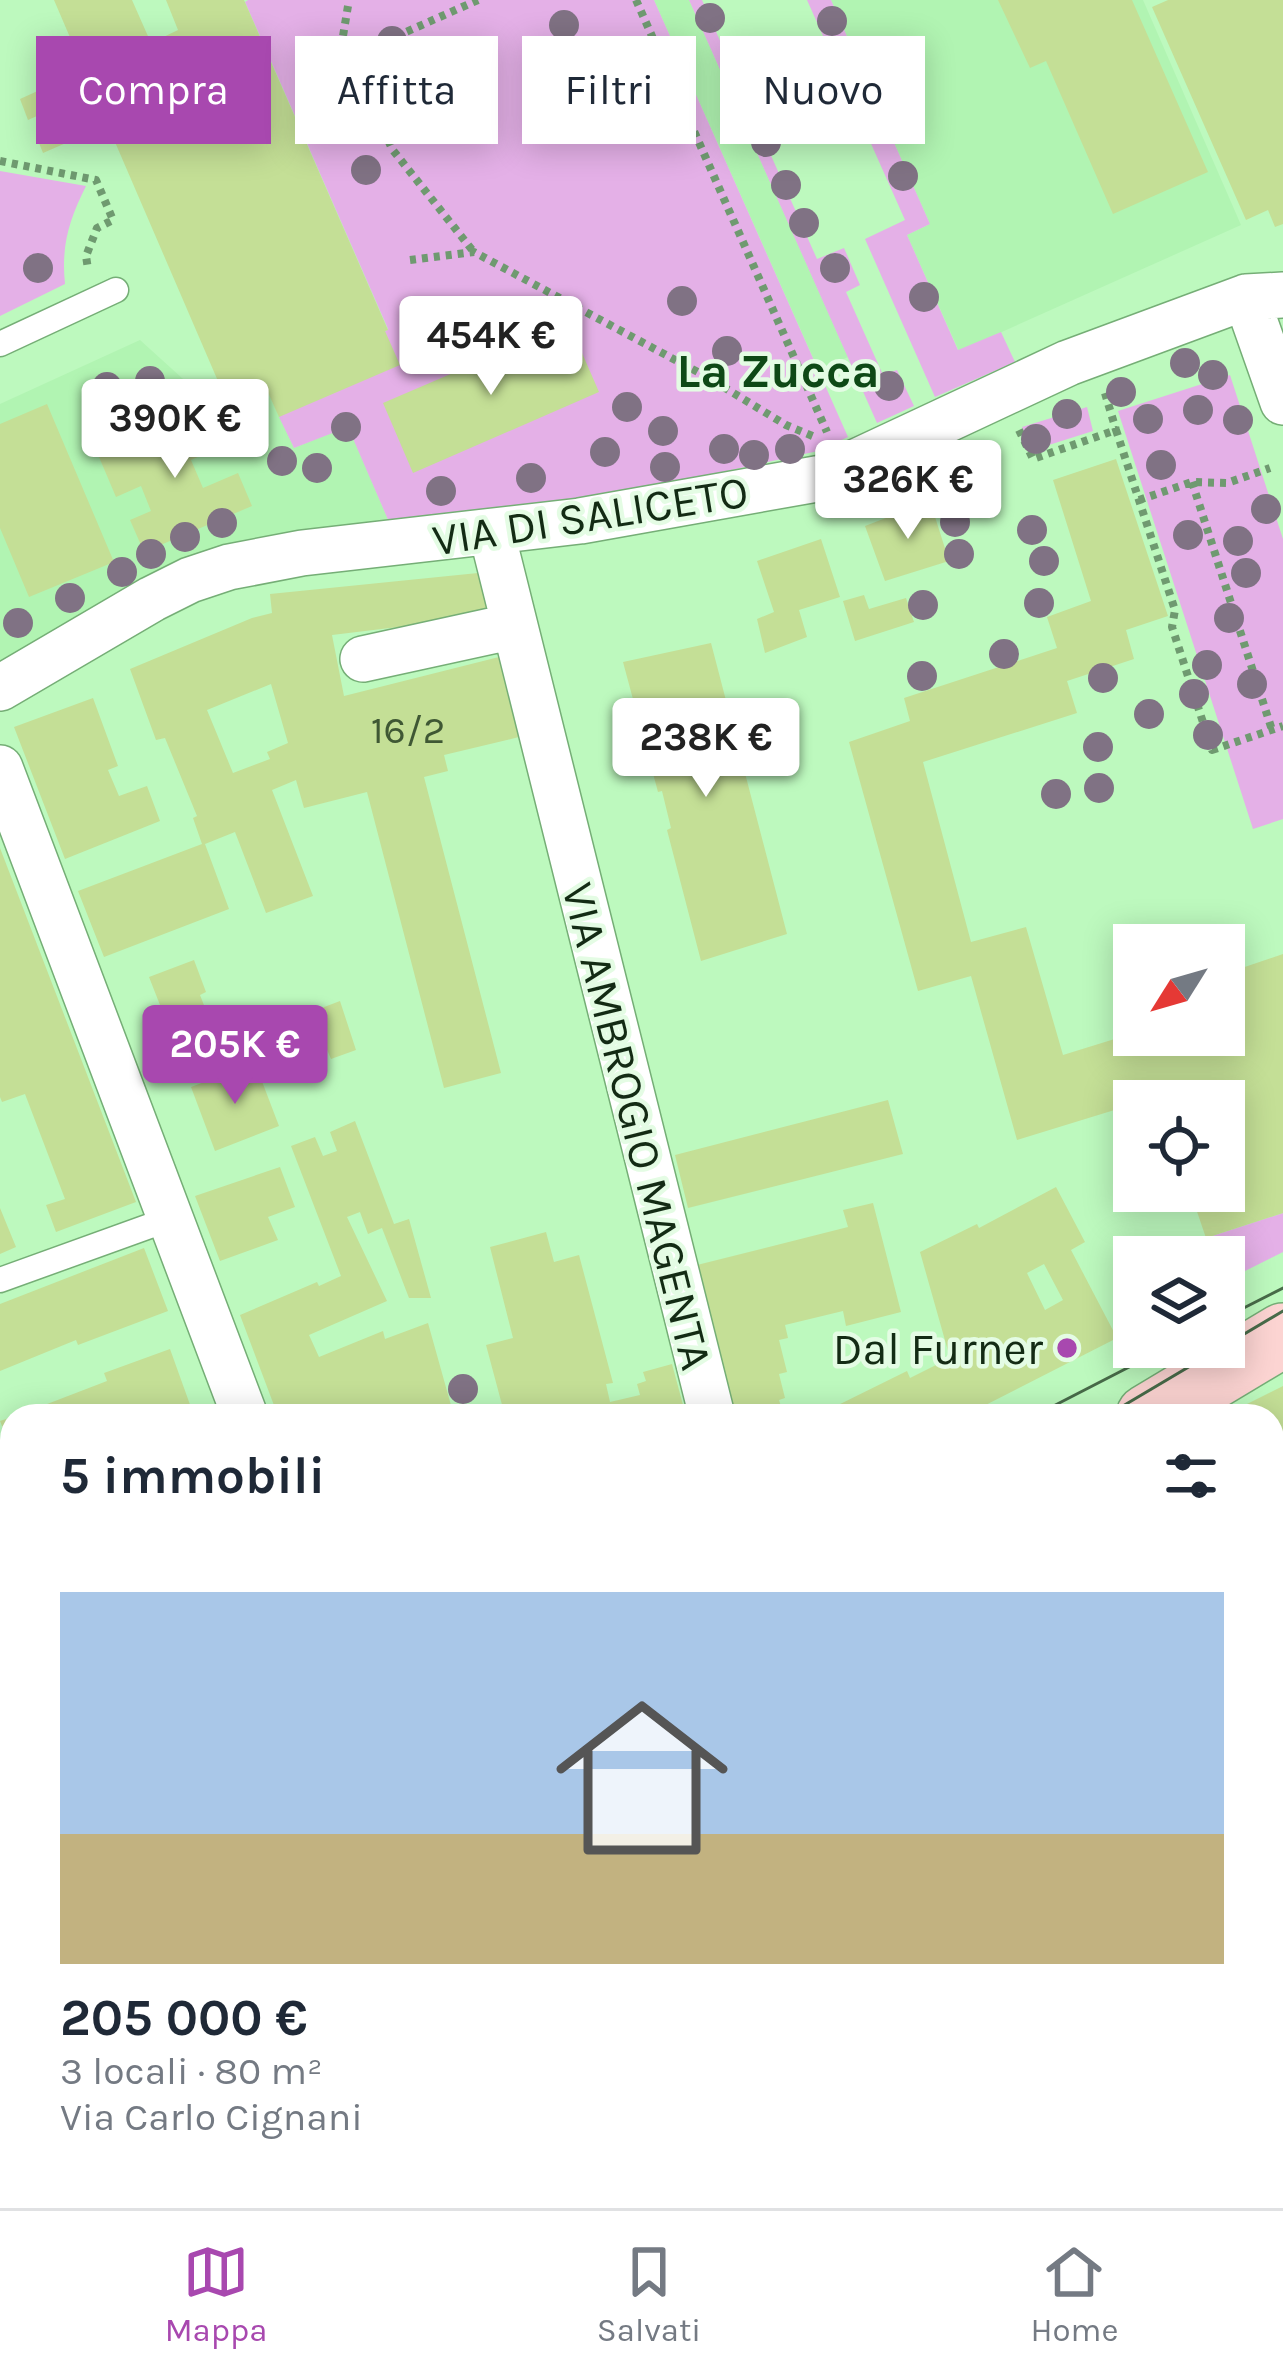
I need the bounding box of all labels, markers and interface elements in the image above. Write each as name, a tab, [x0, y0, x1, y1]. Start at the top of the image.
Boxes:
chip: Compra	[36, 36, 271, 144]
chip: Affitta	[295, 36, 498, 144]
chip: Filtri	[522, 36, 696, 144]
chip: Nuovo	[720, 36, 925, 144]
pin: 454K €	[393, 296, 589, 398]
text: 454K €	[426, 312, 556, 358]
district label: La Zucca	[676, 343, 880, 399]
pin: 390K €	[77, 379, 273, 481]
text: 390K €	[109, 395, 241, 441]
pin: 326K €	[810, 440, 1006, 542]
text: 326K €	[842, 456, 974, 502]
street label: VIA DI SALICETO	[429, 465, 752, 567]
pin: 238K €	[608, 698, 804, 800]
house number: 16/2	[371, 707, 445, 753]
text: 238K €	[639, 714, 773, 760]
street label: VIA AMBROGIO MAGENTA	[551, 877, 723, 1375]
north arrow	[1113, 924, 1245, 1056]
map controls	[1113, 924, 1245, 1368]
pin: 205K €	[137, 1005, 333, 1107]
text: 205K €	[169, 1021, 301, 1067]
button: locate	[1113, 1080, 1245, 1212]
button: layers	[1113, 1236, 1245, 1368]
place label: Dal Furner	[833, 1323, 1044, 1375]
marker: Dal Furner	[1054, 1335, 1080, 1361]
icon: filters	[1158, 1443, 1224, 1509]
text: 5 immobili	[60, 1446, 325, 1506]
icon: home	[534, 1670, 750, 1886]
text: 205 000 €	[60, 1988, 308, 2048]
text: 3 locali · 80 m²	[60, 2048, 323, 2094]
text: Via Carlo Cignani	[60, 2094, 363, 2140]
tab: Mappa	[165, 2239, 268, 2349]
tab: Salvati	[597, 2239, 701, 2349]
tab: Home	[1030, 2239, 1118, 2349]

